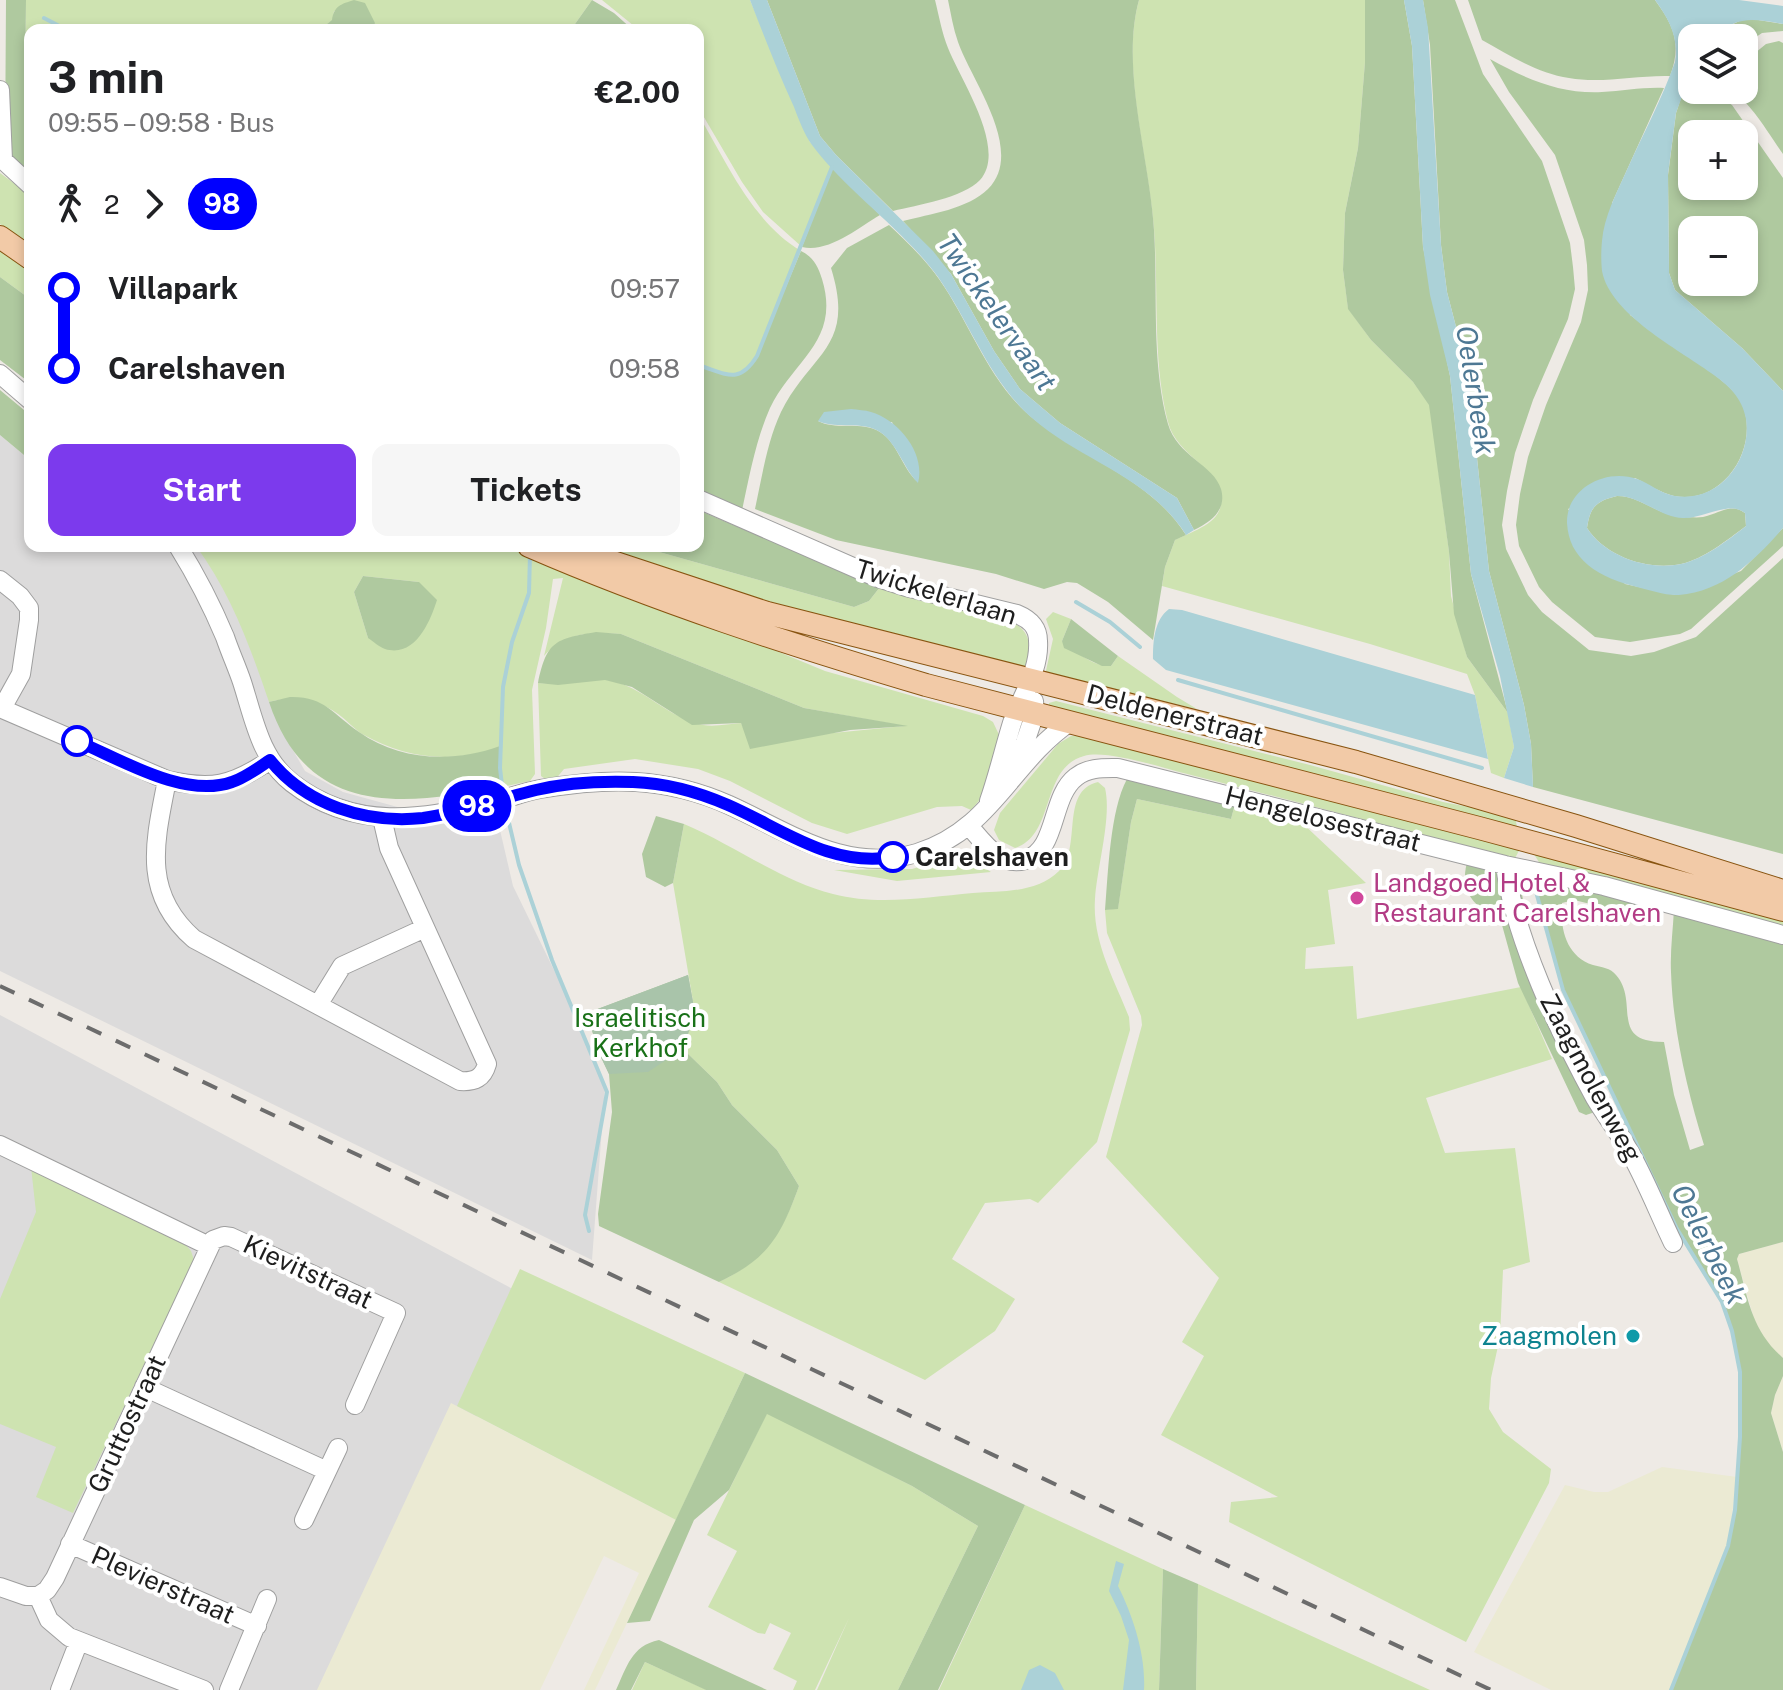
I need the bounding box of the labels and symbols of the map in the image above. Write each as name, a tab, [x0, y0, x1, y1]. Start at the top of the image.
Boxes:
water label: Twickelervaart	[931, 227, 1064, 397]
water label: Oelerbeek	[1450, 323, 1503, 457]
street label: Twickelerlaan	[852, 552, 1021, 631]
street label: Deldenerstraat	[1084, 678, 1267, 751]
unlabelled marker	[62, 726, 92, 756]
street label: Hengelosestraat	[1222, 779, 1424, 858]
line badge: 98	[441, 780, 513, 832]
place label: Carelshaven	[915, 841, 1069, 872]
marker: Carelshaven	[878, 842, 908, 872]
place label: Landgoed Hotel & Restaurant Carelshaven	[1373, 867, 1661, 928]
marker: Landgoed Hotel & Restaurant Carelshaven	[1348, 889, 1366, 907]
street label: Zaagmolenweg	[1534, 988, 1649, 1167]
park label: Israelitisch Kerkhof	[574, 1002, 706, 1063]
water label: Oelerbeek	[1665, 1178, 1754, 1309]
street label: Kievitstraat	[239, 1228, 378, 1315]
place label: Zaagmolen	[1481, 1320, 1617, 1351]
marker: Zaagmolen	[1624, 1327, 1642, 1345]
street label: Gruttostraat	[81, 1350, 172, 1498]
street label: Plevierstraat	[87, 1539, 240, 1630]

